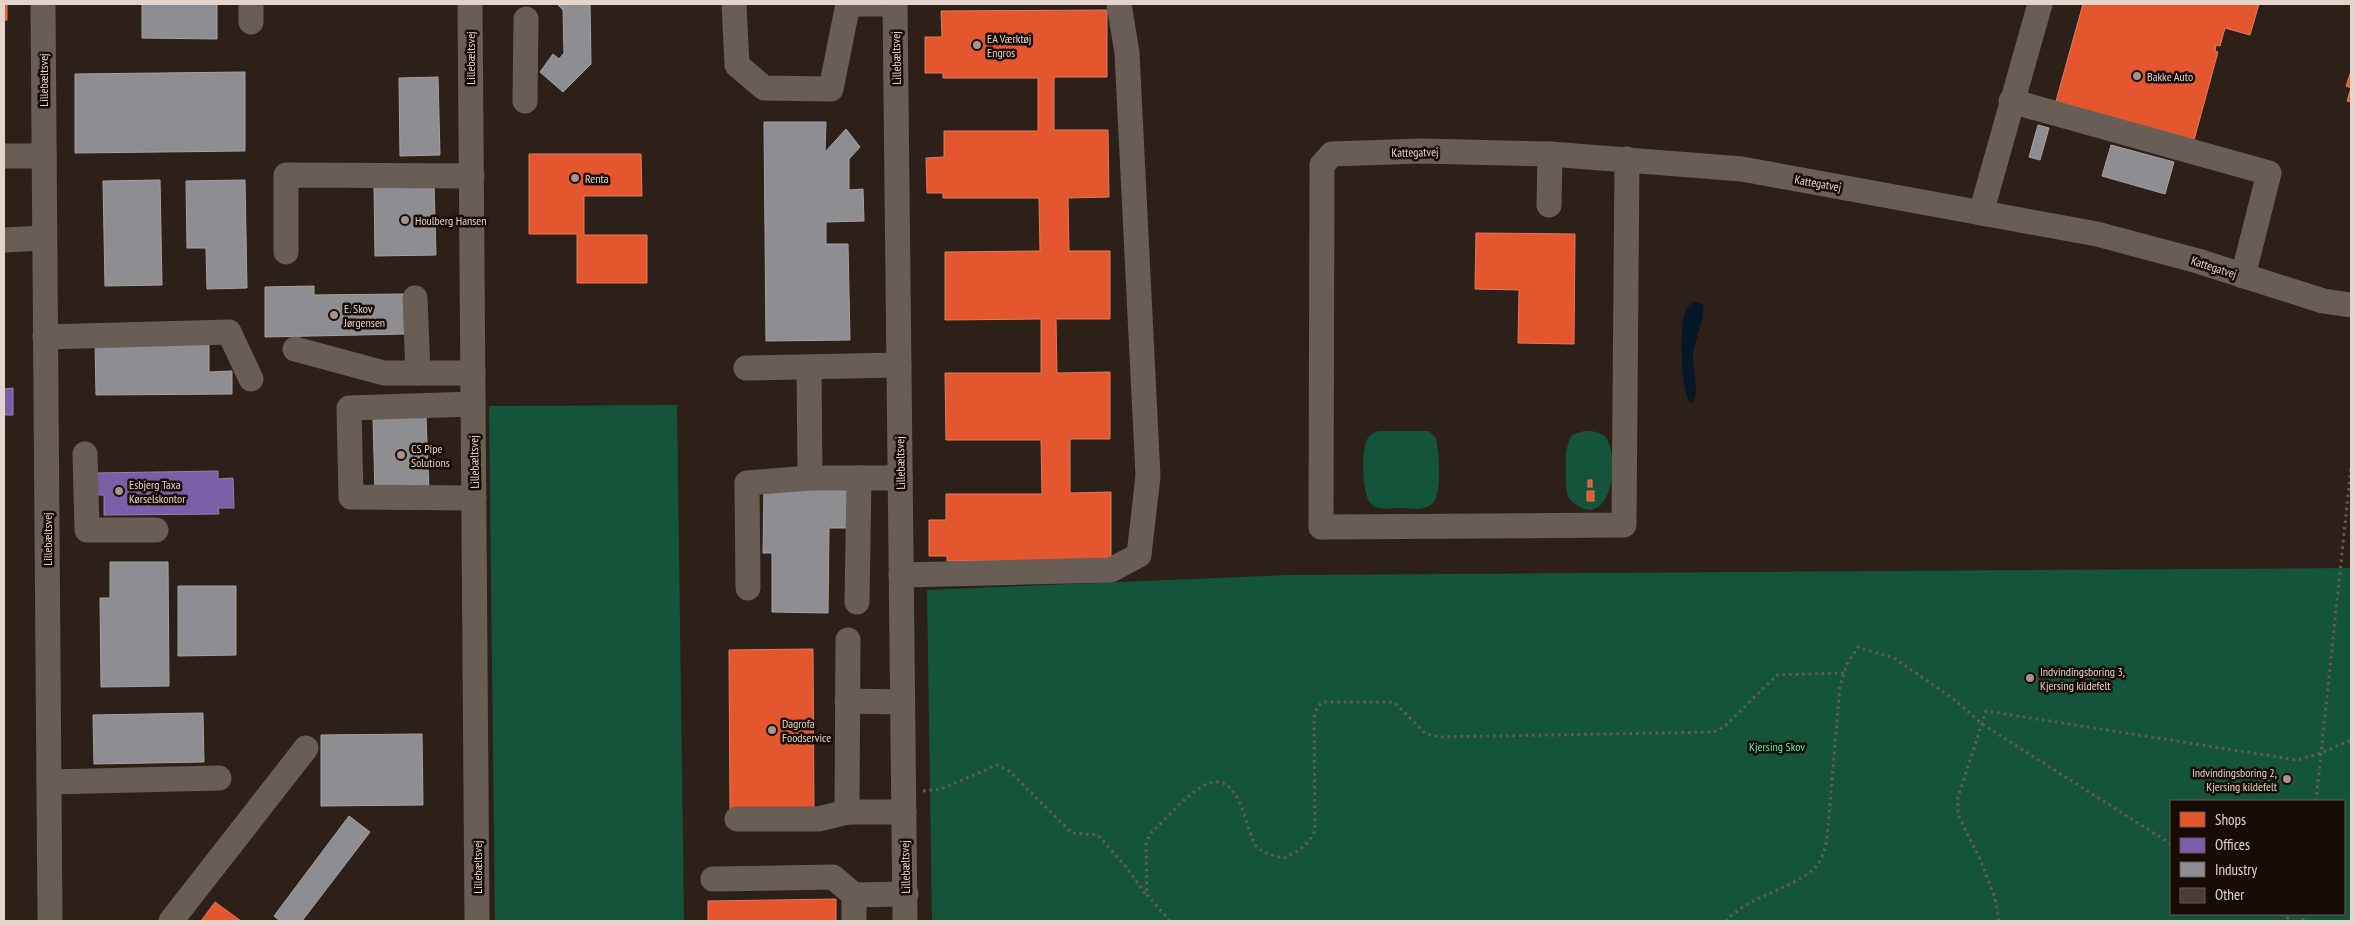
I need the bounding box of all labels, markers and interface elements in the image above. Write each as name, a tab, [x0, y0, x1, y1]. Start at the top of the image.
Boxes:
street label: Lillebæltsvej	[463, 31, 478, 85]
street label: Lillebæltsvej	[888, 31, 904, 85]
place label: EA Værktøj Engros	[987, 31, 1031, 60]
marker: EA Værktøj Engros	[971, 39, 983, 51]
street label: Lillebæltsvej	[36, 53, 51, 107]
place label: Bakke Auto	[2147, 69, 2193, 84]
marker: Bakke Auto	[2131, 70, 2143, 82]
street label: Kattegatvej	[1391, 144, 1439, 160]
place label: Renta	[585, 171, 609, 186]
marker: Renta	[569, 172, 581, 184]
street label: Kattegatvej	[1793, 172, 1843, 194]
place label: Houlberg Hansen	[415, 213, 487, 228]
marker: Houlberg Hansen	[399, 214, 411, 226]
street label: Kattegatvej	[2189, 253, 2239, 281]
place label: E. Skov Jørgensen	[343, 301, 385, 330]
marker: E. Skov Jørgensen	[328, 309, 340, 321]
street label: Lillebæltsvej	[466, 435, 482, 489]
street label: Lillebæltsvej	[892, 436, 908, 490]
place label: CS Pipe Solutions	[411, 441, 450, 470]
marker: CS Pipe Solutions	[395, 449, 407, 461]
place label: Esbjerg Taxa Kørselskontor	[129, 477, 186, 506]
marker: Esbjerg Taxa Kørselskontor	[113, 485, 125, 497]
street label: Lillebæltsvej	[40, 512, 55, 566]
place label: Indvindingsboring 3, Kjersing kildefelt	[2040, 664, 2125, 693]
marker: Indvindingsboring 3, Kjersing kildefelt	[2024, 672, 2036, 684]
place label: Dagrofa Foodservice	[782, 716, 831, 745]
marker: Dagrofa Foodservice	[766, 724, 778, 736]
park label: Kjersing Skov	[1749, 739, 1805, 754]
place label: Indvindingsboring 2, Kjersing kildefelt	[2192, 765, 2278, 794]
marker: Indvindingsboring 2, Kjersing kildefelt	[2281, 773, 2293, 785]
legend	[2170, 800, 2345, 915]
text: Shops	[2215, 810, 2246, 829]
text: Offices	[2215, 835, 2250, 854]
street label: Lillebæltsvej	[470, 840, 485, 894]
street label: Lillebæltsvej	[897, 840, 913, 894]
text: Industry	[2215, 860, 2257, 879]
text: Other	[2215, 885, 2245, 904]

